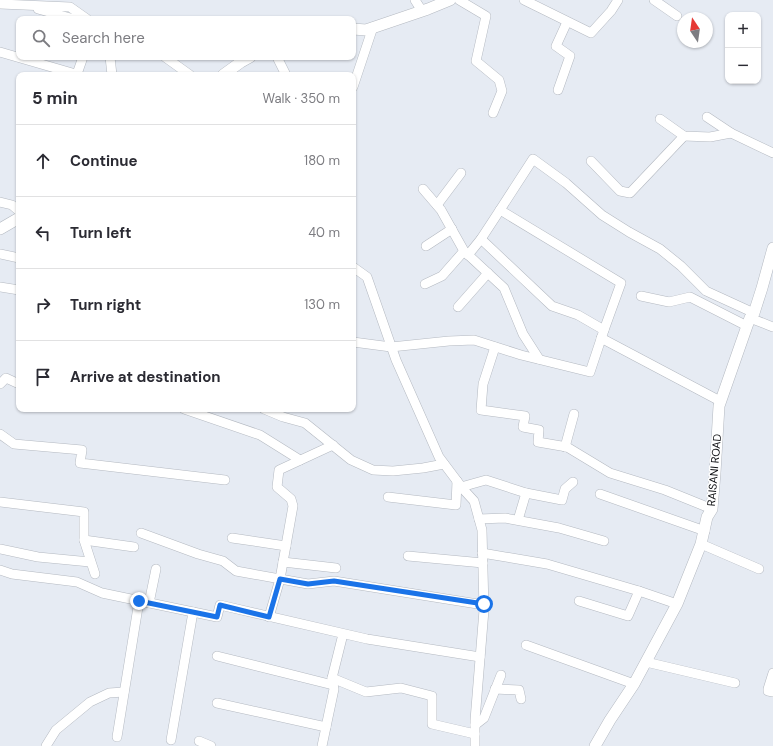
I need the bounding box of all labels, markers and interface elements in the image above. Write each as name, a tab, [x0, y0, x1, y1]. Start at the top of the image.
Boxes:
north arrow	[677, 12, 713, 48]
map controls	[725, 12, 761, 84]
button: +	[725, 12, 761, 48]
search box	[16, 16, 356, 60]
icon: search	[30, 27, 52, 49]
text: Search here	[62, 28, 145, 48]
button: −	[725, 48, 761, 84]
text: 5 min	[32, 87, 78, 109]
text: Walk · 350 m	[262, 90, 340, 107]
icon: ahead	[32, 150, 54, 172]
text: Continue	[70, 151, 138, 171]
text: 180 m	[304, 152, 340, 169]
icon: left	[32, 222, 54, 244]
text: Turn left	[70, 223, 131, 243]
text: 40 m	[308, 224, 340, 241]
icon: right	[32, 294, 54, 316]
text: Turn right	[70, 295, 141, 315]
text: 130 m	[304, 296, 340, 313]
icon: arrive	[32, 366, 54, 388]
text: Arrive at destination	[70, 367, 221, 387]
street label: RAISANI ROAD	[704, 433, 724, 507]
route end	[130, 592, 148, 610]
route start	[475, 595, 493, 613]

